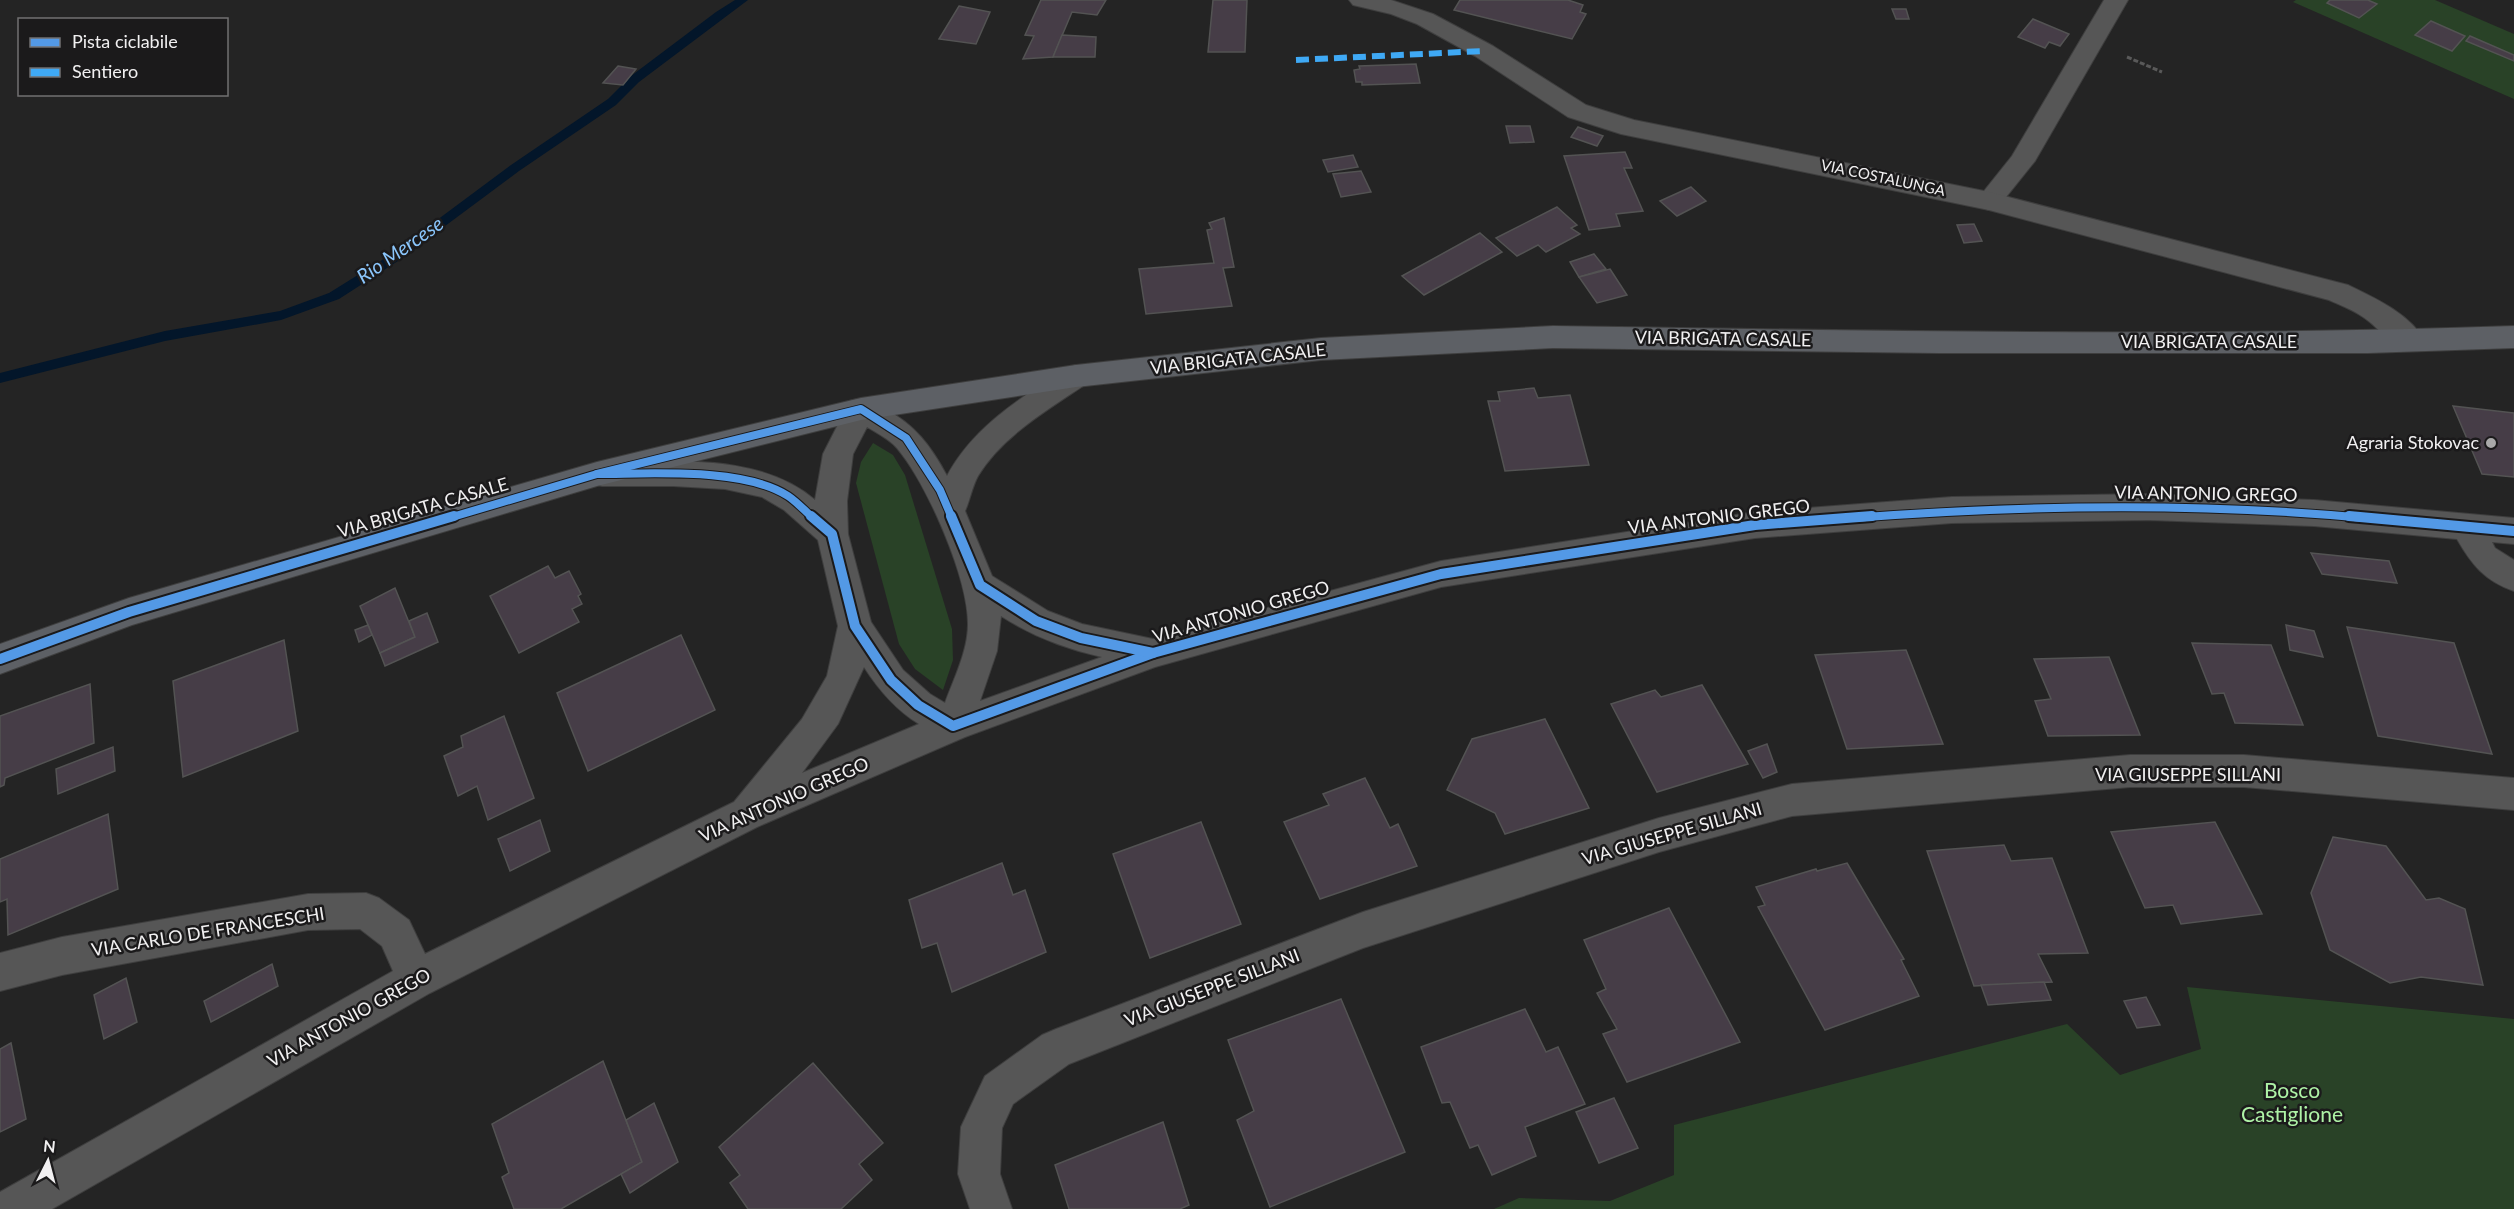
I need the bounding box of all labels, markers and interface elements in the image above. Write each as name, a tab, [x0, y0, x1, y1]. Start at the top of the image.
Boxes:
legend	[18, 18, 228, 96]
text: Pista ciclabile	[72, 30, 178, 52]
text: Sentiero	[72, 60, 138, 82]
street label: VIA COSTALUNGA	[1819, 155, 1948, 199]
water label: Rio Mercese	[351, 211, 447, 288]
street label: VIA BRIGATA CASALE	[1635, 325, 1811, 351]
street label: VIA BRIGATA CASALE	[2121, 330, 2297, 352]
street label: VIA BRIGATA CASALE	[1149, 338, 1327, 378]
place label: Agraria Stokovac	[2346, 431, 2479, 453]
marker: Agraria Stokovac	[2484, 436, 2498, 450]
street label: VIA BRIGATA CASALE	[335, 472, 511, 542]
street label: VIA ANTONIO GREGO	[2114, 480, 2298, 506]
street label: VIA ANTONIO GREGO	[1627, 494, 1811, 538]
street label: VIA ANTONIO GREGO	[1150, 575, 1332, 647]
street label: VIA ANTONIO GREGO	[695, 752, 872, 846]
street label: VIA GIUSEPPE SILLANI	[2095, 763, 2281, 785]
street label: VIA GIUSEPPE SILLANI	[1579, 797, 1764, 869]
street label: VIA CARLO DE FRANCESCHI	[90, 902, 326, 960]
street label: VIA GIUSEPPE SILLANI	[1121, 943, 1302, 1031]
street label: VIA ANTONIO GREGO	[263, 963, 434, 1071]
park label: Bosco Castiglione	[2241, 1077, 2343, 1126]
north arrow	[18, 1131, 78, 1191]
text: N	[42, 1135, 57, 1156]

